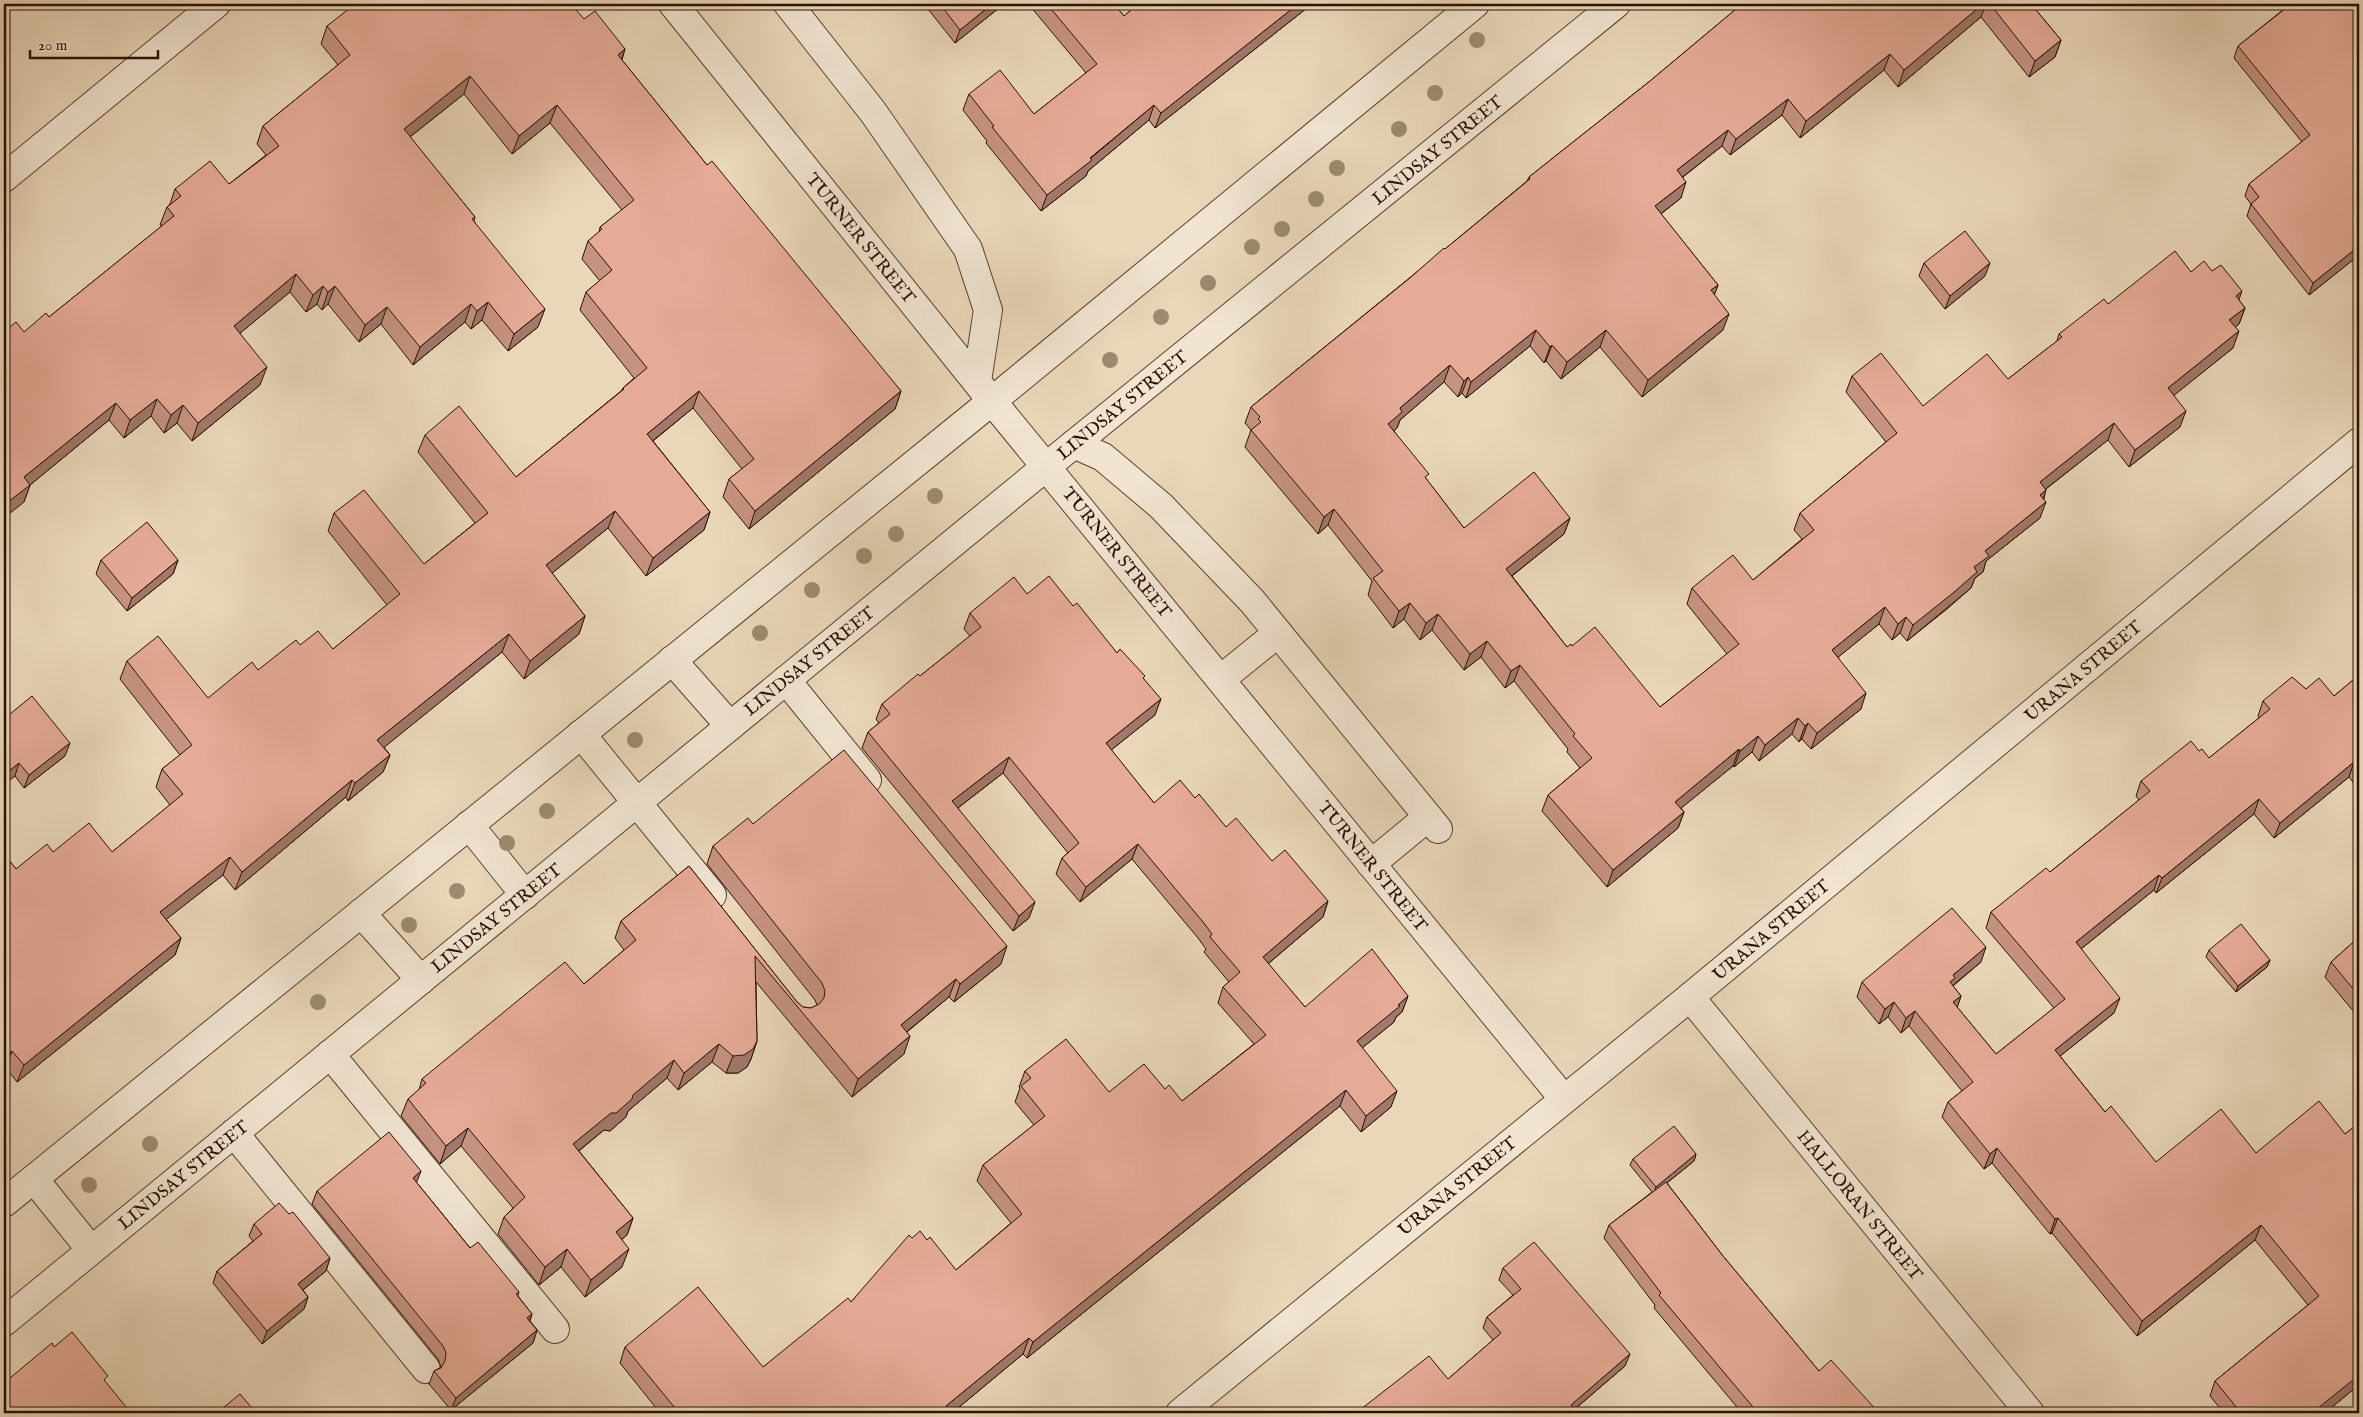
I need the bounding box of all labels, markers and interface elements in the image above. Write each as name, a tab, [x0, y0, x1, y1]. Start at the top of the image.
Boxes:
scale bar	[30, 28, 158, 60]
text: 20 m	[38, 36, 68, 55]
street label: LINDSAY STREET	[1368, 91, 1508, 211]
street label: TURNER STREET	[800, 169, 920, 309]
street label: LINDSAY STREET	[1053, 346, 1193, 466]
street label: TURNER STREET	[1056, 483, 1176, 623]
street label: LINDSAY STREET	[740, 602, 880, 722]
street label: URANA STREET	[2021, 616, 2147, 728]
street label: TURNER STREET	[1312, 797, 1432, 937]
street label: LINDSAY STREET	[427, 859, 567, 979]
street label: URANA STREET	[1709, 875, 1835, 987]
street label: LINDSAY STREET	[114, 1116, 254, 1236]
street label: HALLORAN STREET	[1791, 1126, 1927, 1286]
street label: URANA STREET	[1394, 1132, 1522, 1242]

